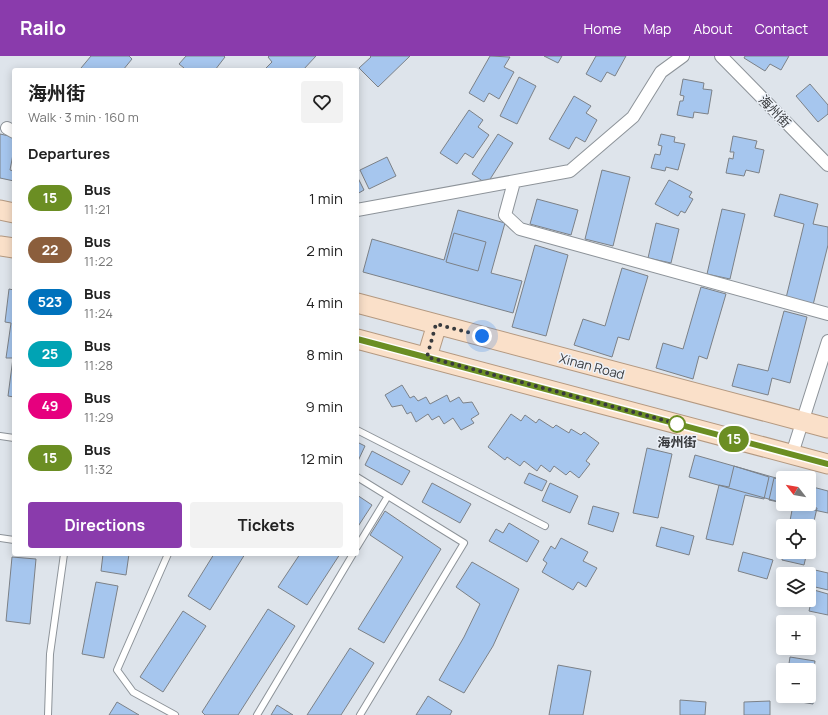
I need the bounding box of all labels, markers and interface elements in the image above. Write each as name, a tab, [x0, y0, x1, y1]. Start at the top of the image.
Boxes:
text: Railo	[20, 15, 66, 41]
text: Home	[584, 19, 621, 38]
text: Map	[643, 19, 671, 38]
text: About	[693, 19, 733, 38]
text: Contact	[755, 19, 808, 38]
text: 海州街	[28, 80, 85, 106]
button: heart	[301, 81, 343, 123]
street label: 海州街	[755, 91, 795, 131]
text: Walk · 3 min · 160 m	[28, 108, 139, 126]
text: Departures	[28, 143, 110, 164]
text: Bus	[84, 179, 111, 200]
text: 15	[43, 188, 57, 207]
text: 1 min	[309, 188, 343, 209]
text: 11:21	[84, 200, 111, 218]
text: Bus	[84, 231, 111, 252]
text: 22	[42, 240, 58, 259]
text: 2 min	[306, 240, 343, 261]
text: 11:22	[84, 252, 113, 270]
text: Bus	[84, 283, 111, 304]
text: 523	[38, 292, 62, 311]
text: 4 min	[306, 292, 343, 313]
text: 11:24	[84, 304, 113, 322]
your location	[472, 326, 492, 346]
text: Bus	[84, 335, 111, 356]
text: 25	[42, 344, 58, 363]
text: 8 min	[306, 344, 343, 365]
street label: Xinan Road	[557, 349, 627, 383]
text: 11:28	[84, 356, 113, 374]
text: Bus	[84, 387, 111, 408]
text: 49	[42, 396, 58, 415]
text: 9 min	[306, 396, 343, 417]
text: 11:29	[84, 408, 114, 426]
marker: 海州街	[668, 415, 686, 433]
line badge: 15	[716, 426, 752, 452]
text: 15	[727, 429, 741, 448]
place label: 海州街	[657, 433, 697, 451]
text: Bus	[84, 439, 111, 460]
text: 15	[43, 448, 57, 467]
text: 12 min	[300, 448, 343, 469]
text: 11:32	[84, 460, 113, 478]
north arrow	[776, 471, 816, 511]
map controls	[776, 471, 816, 703]
button: Directions	[28, 502, 182, 548]
button: Tickets	[190, 502, 343, 548]
button: locate	[776, 519, 816, 559]
button: layers	[776, 567, 816, 607]
button: +	[776, 615, 816, 655]
button: −	[776, 663, 816, 703]

